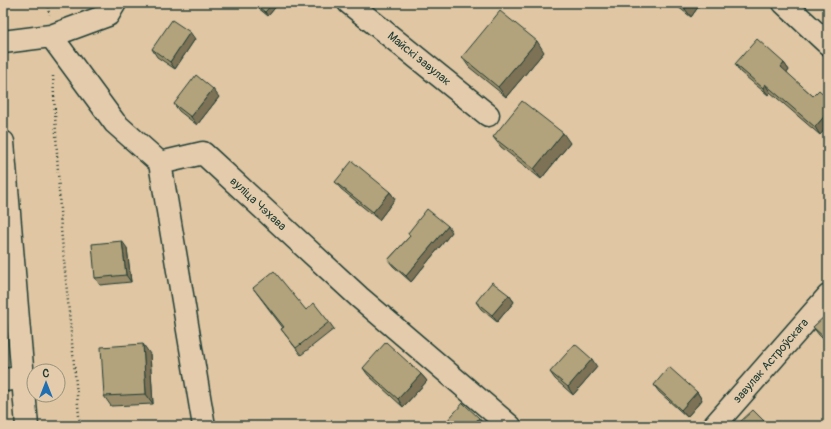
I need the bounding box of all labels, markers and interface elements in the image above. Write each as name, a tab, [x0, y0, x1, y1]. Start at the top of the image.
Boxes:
street label: Майскі завулак	[384, 29, 454, 89]
street label: вуліца Чэхава	[227, 174, 290, 234]
street label: завулак Астроўскага	[730, 315, 812, 407]
north arrow	[26, 363, 66, 403]
text: С	[43, 367, 50, 380]

